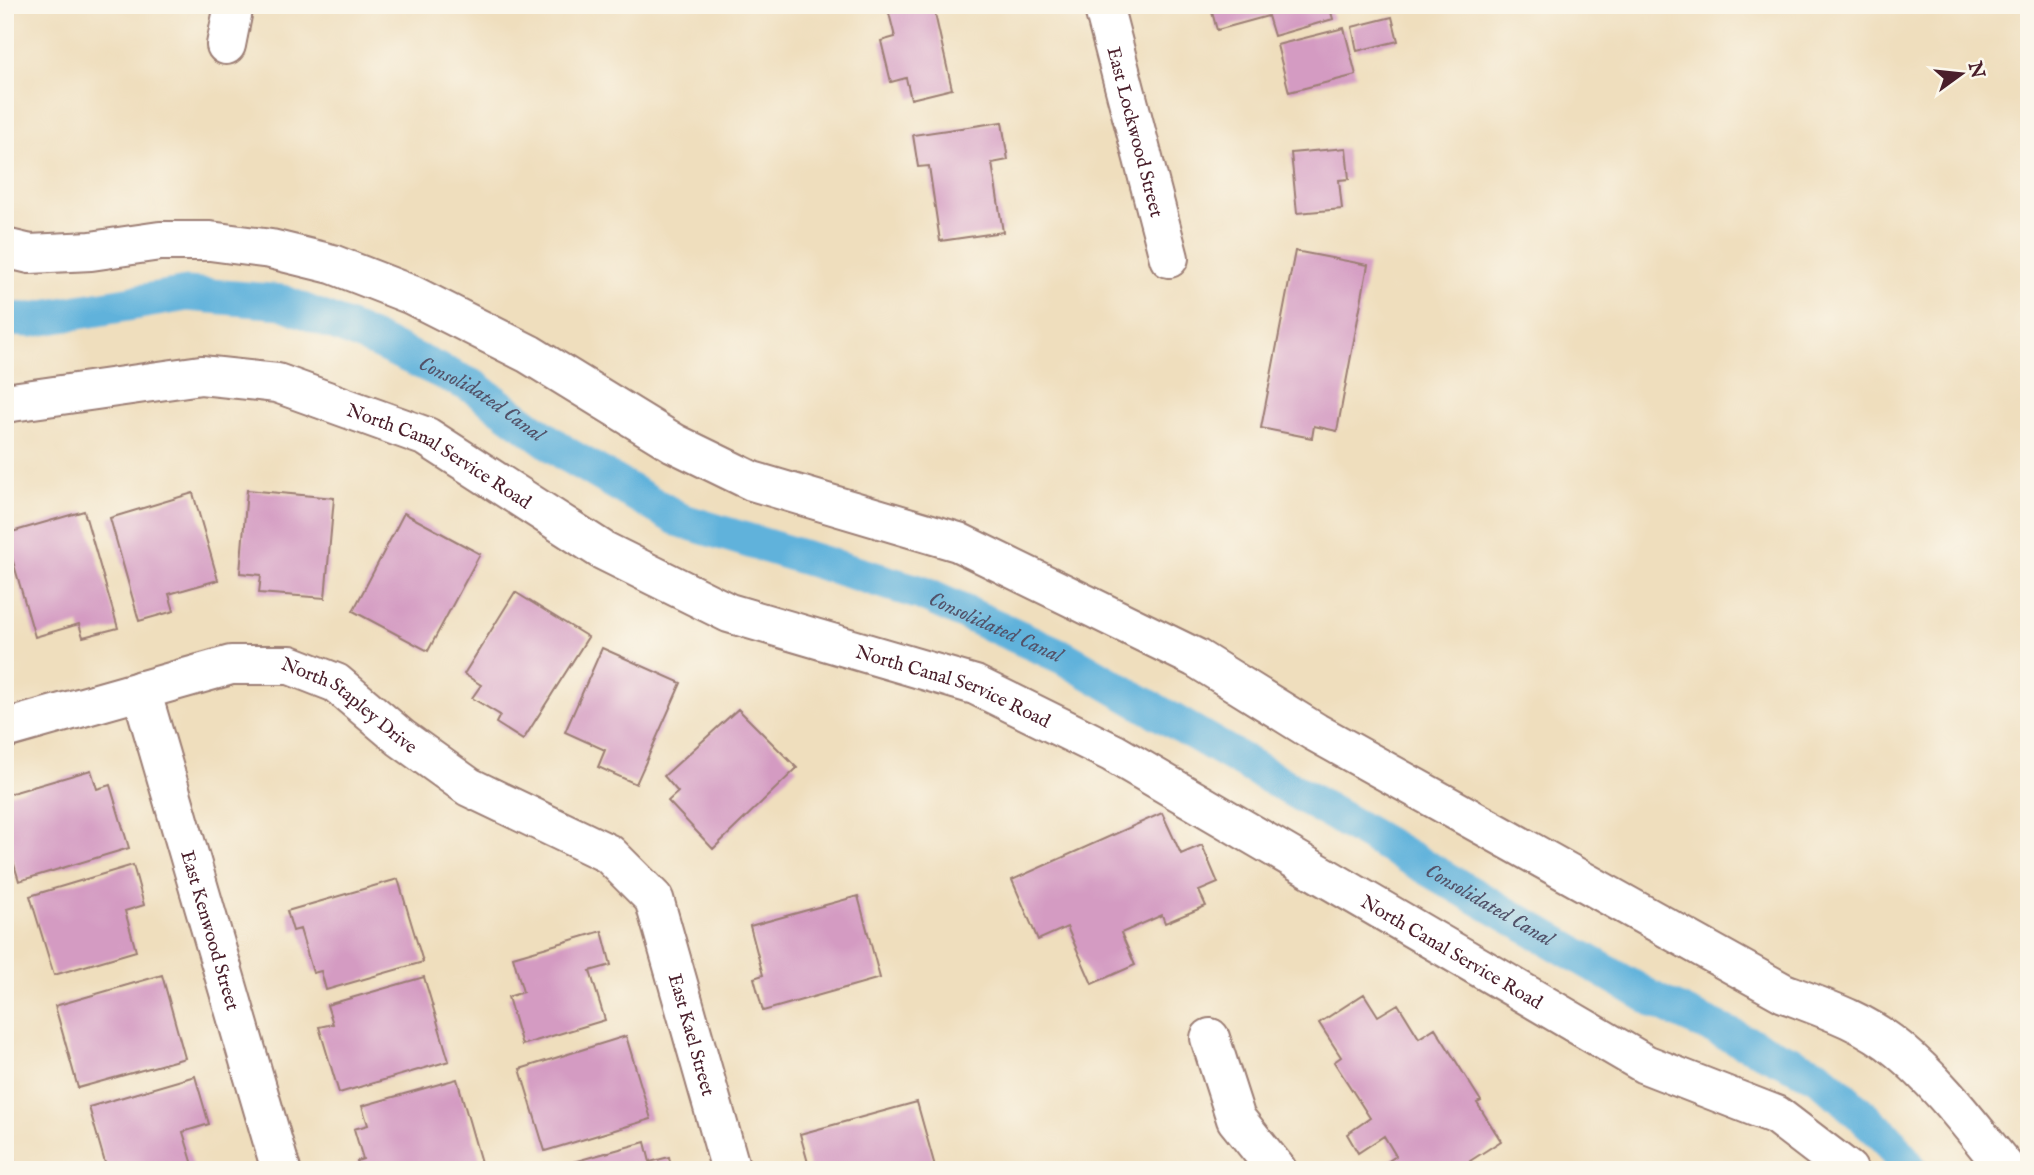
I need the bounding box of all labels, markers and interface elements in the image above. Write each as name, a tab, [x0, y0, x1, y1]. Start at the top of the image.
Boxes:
north arrow	[1926, 38, 1996, 108]
street label: East Lockwood Street	[1100, 44, 1168, 221]
text: N	[1962, 58, 1989, 82]
water label: Consolidated Canal	[414, 351, 551, 450]
street label: North Canal Service Road	[343, 399, 536, 516]
water label: Consolidated Canal	[924, 586, 1068, 671]
street label: North Canal Service Road	[853, 641, 1055, 735]
street label: North Stapley Drive	[277, 653, 421, 760]
street label: East Kenwood Street	[174, 848, 244, 1014]
water label: Consolidated Canal	[1420, 858, 1560, 955]
street label: North Canal Service Road	[1356, 891, 1547, 1016]
street label: East Kael Street	[662, 971, 719, 1099]

